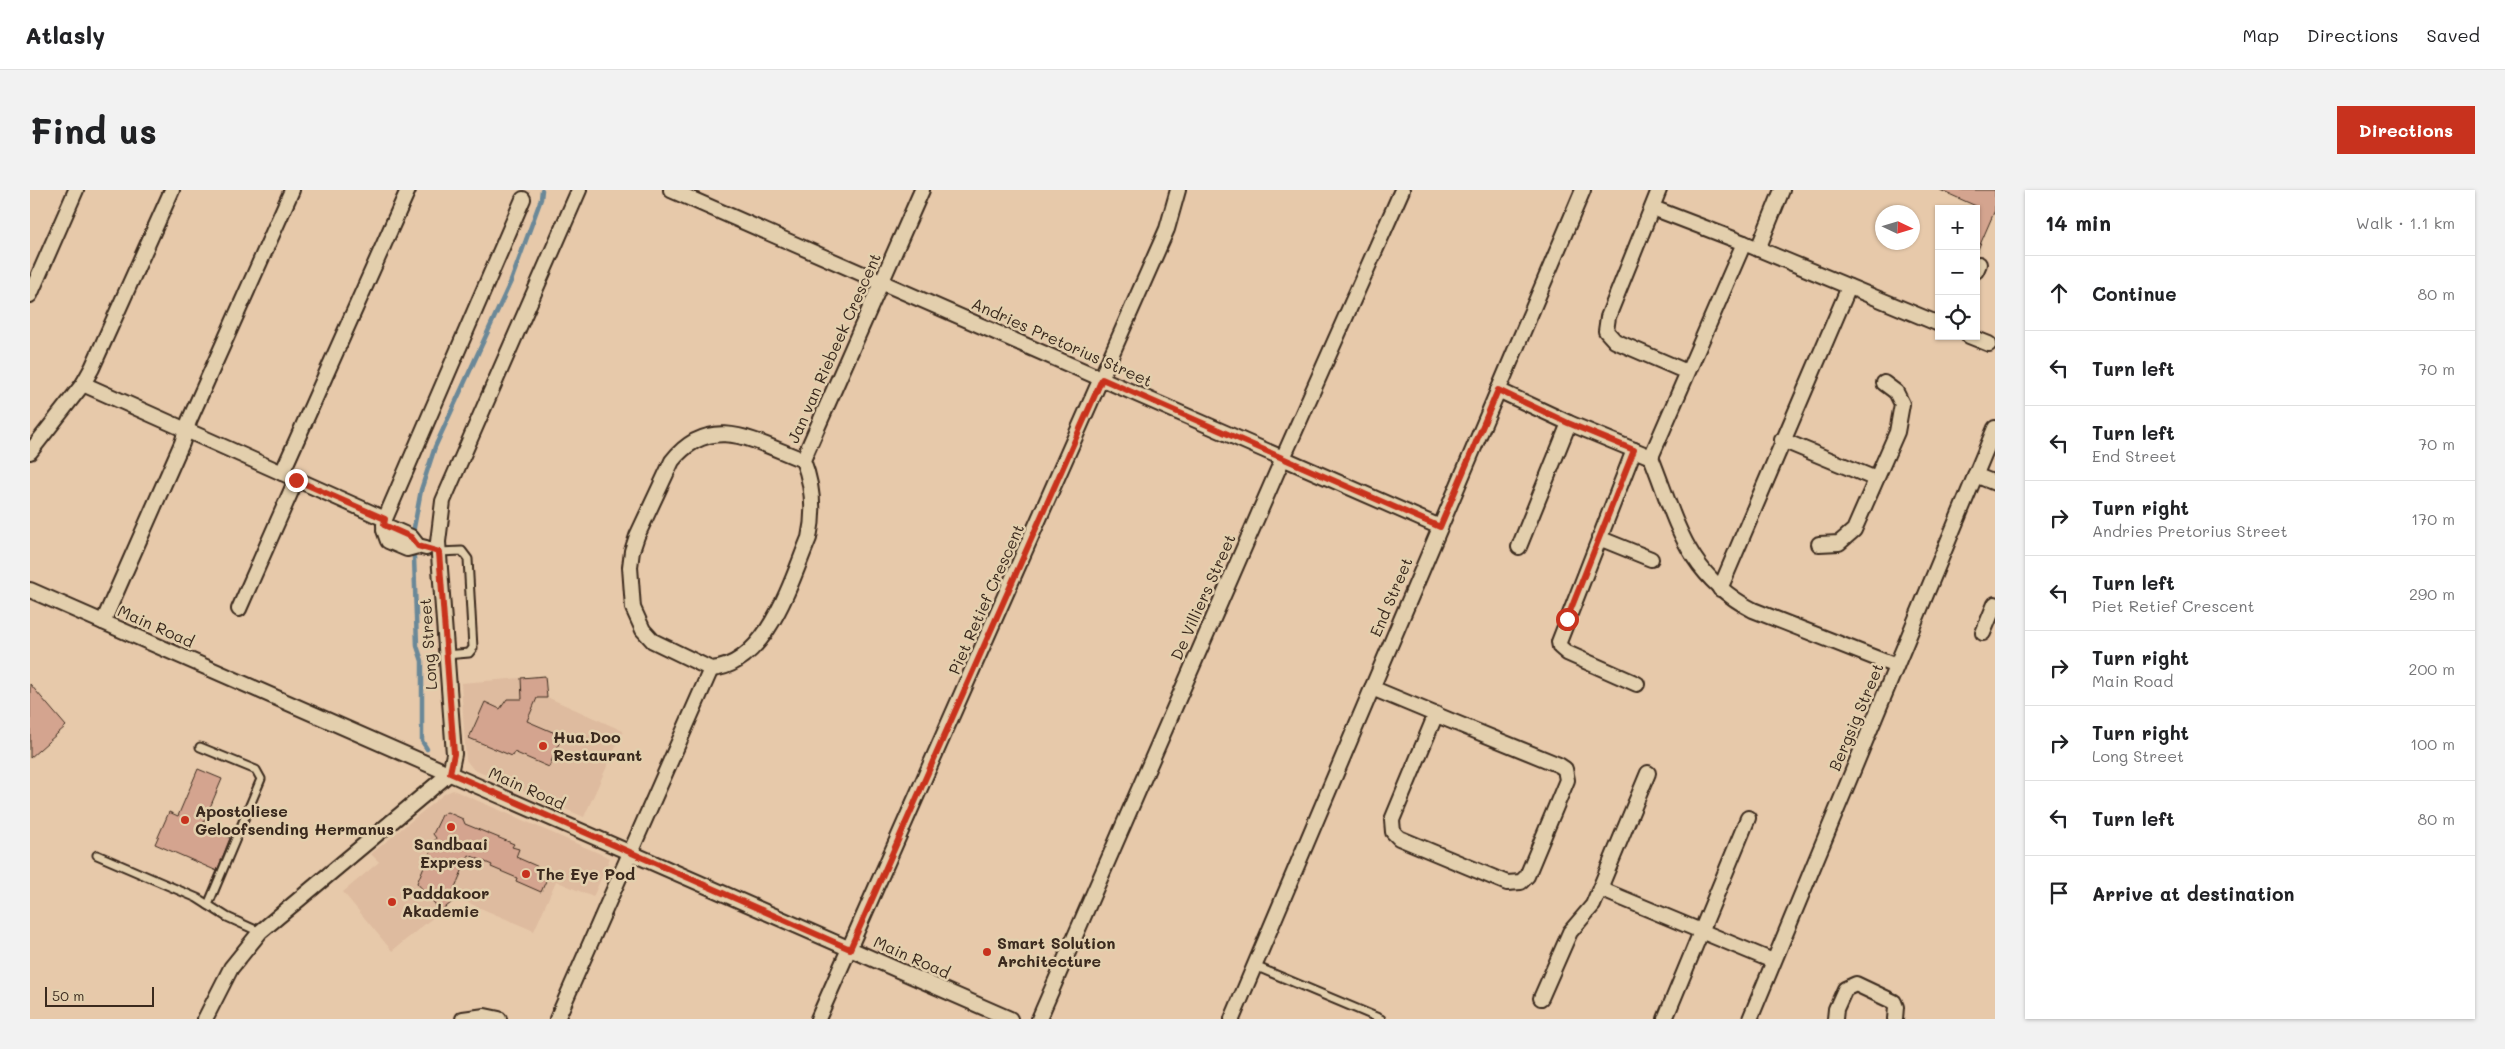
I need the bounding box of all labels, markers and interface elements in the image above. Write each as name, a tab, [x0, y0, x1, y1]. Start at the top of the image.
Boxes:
text: Atlasly	[25, 19, 105, 50]
text: Map	[2242, 23, 2279, 47]
text: Directions	[2307, 23, 2399, 47]
text: Saved	[2427, 23, 2480, 47]
button: Directions	[2337, 106, 2475, 154]
text: Find us	[30, 107, 157, 153]
north arrow	[1875, 205, 1920, 250]
map controls	[1935, 205, 1980, 340]
button: +	[1935, 205, 1980, 250]
text: 14 min	[2045, 209, 2111, 236]
text: Walk · 1.1 km	[2356, 212, 2455, 233]
street label: Jan van Riebeek Crescent	[782, 249, 885, 446]
button: −	[1935, 250, 1980, 295]
icon: ahead	[2045, 279, 2073, 307]
text: Continue	[2092, 281, 2177, 306]
text: 80 m	[2418, 283, 2455, 304]
street label: Andries Pretorius Street	[969, 292, 1156, 391]
button: locate	[1935, 295, 1980, 340]
icon: left	[2045, 354, 2073, 382]
text: Turn left	[2092, 356, 2175, 381]
text: 70 m	[2418, 358, 2455, 379]
text: Turn left	[2092, 420, 2175, 445]
icon: left	[2045, 429, 2073, 457]
text: 70 m	[2418, 433, 2455, 454]
text: End Street	[2092, 445, 2176, 466]
route end	[285, 469, 308, 492]
text: Turn right	[2092, 495, 2189, 520]
icon: right	[2045, 504, 2073, 532]
text: 170 m	[2411, 508, 2455, 529]
street label: Piet Retief Crescent	[943, 520, 1028, 677]
text: Andries Pretorius Street	[2092, 520, 2288, 541]
street label: De Villiers Street	[1165, 530, 1240, 663]
street label: End Street	[1364, 554, 1417, 640]
text: Turn left	[2092, 570, 2175, 595]
icon: left	[2045, 579, 2073, 607]
text: 290 m	[2409, 583, 2455, 604]
text: Piet Retief Crescent	[2092, 595, 2254, 616]
street label: Long Street	[414, 597, 441, 691]
street label: Main Road	[115, 599, 198, 652]
route start	[1556, 608, 1579, 631]
text: Turn right	[2092, 645, 2189, 670]
icon: right	[2045, 654, 2073, 682]
text: 200 m	[2408, 658, 2455, 679]
street label: Bergsig Street	[1823, 660, 1888, 774]
text: Main Road	[2092, 670, 2173, 691]
text: Turn right	[2092, 720, 2189, 745]
place label: Hua.Doo Restaurant	[553, 726, 642, 765]
icon: right	[2045, 729, 2073, 757]
text: 100 m	[2410, 733, 2455, 754]
marker: Hua.Doo Restaurant	[537, 740, 549, 752]
text: Long Street	[2092, 745, 2184, 766]
street label: Main Road	[486, 761, 569, 814]
place label: Apostoliese Geloofsending Hermanus	[195, 800, 394, 839]
icon: left	[2045, 804, 2073, 832]
text: Turn left	[2092, 806, 2175, 831]
text: 80 m	[2418, 808, 2455, 829]
marker: Apostoliese Geloofsending Hermanus	[179, 814, 191, 826]
marker: Sandbaai Express	[445, 821, 457, 833]
place label: Sandbaai Express	[414, 833, 488, 872]
place label: The Eye Pod	[536, 863, 635, 884]
marker: The Eye Pod	[520, 868, 532, 880]
icon: arrive	[2045, 879, 2073, 907]
text: Arrive at destination	[2092, 881, 2295, 906]
place label: Paddakoor Akademie	[402, 882, 489, 921]
marker: Paddakoor Akademie	[386, 896, 398, 908]
street label: Main Road	[871, 930, 954, 983]
place label: Smart Solution Architecture	[997, 932, 1115, 971]
marker: Smart Solution Architecture	[981, 946, 993, 958]
scale bar	[45, 984, 154, 1007]
text: 50 m	[52, 986, 84, 1005]

